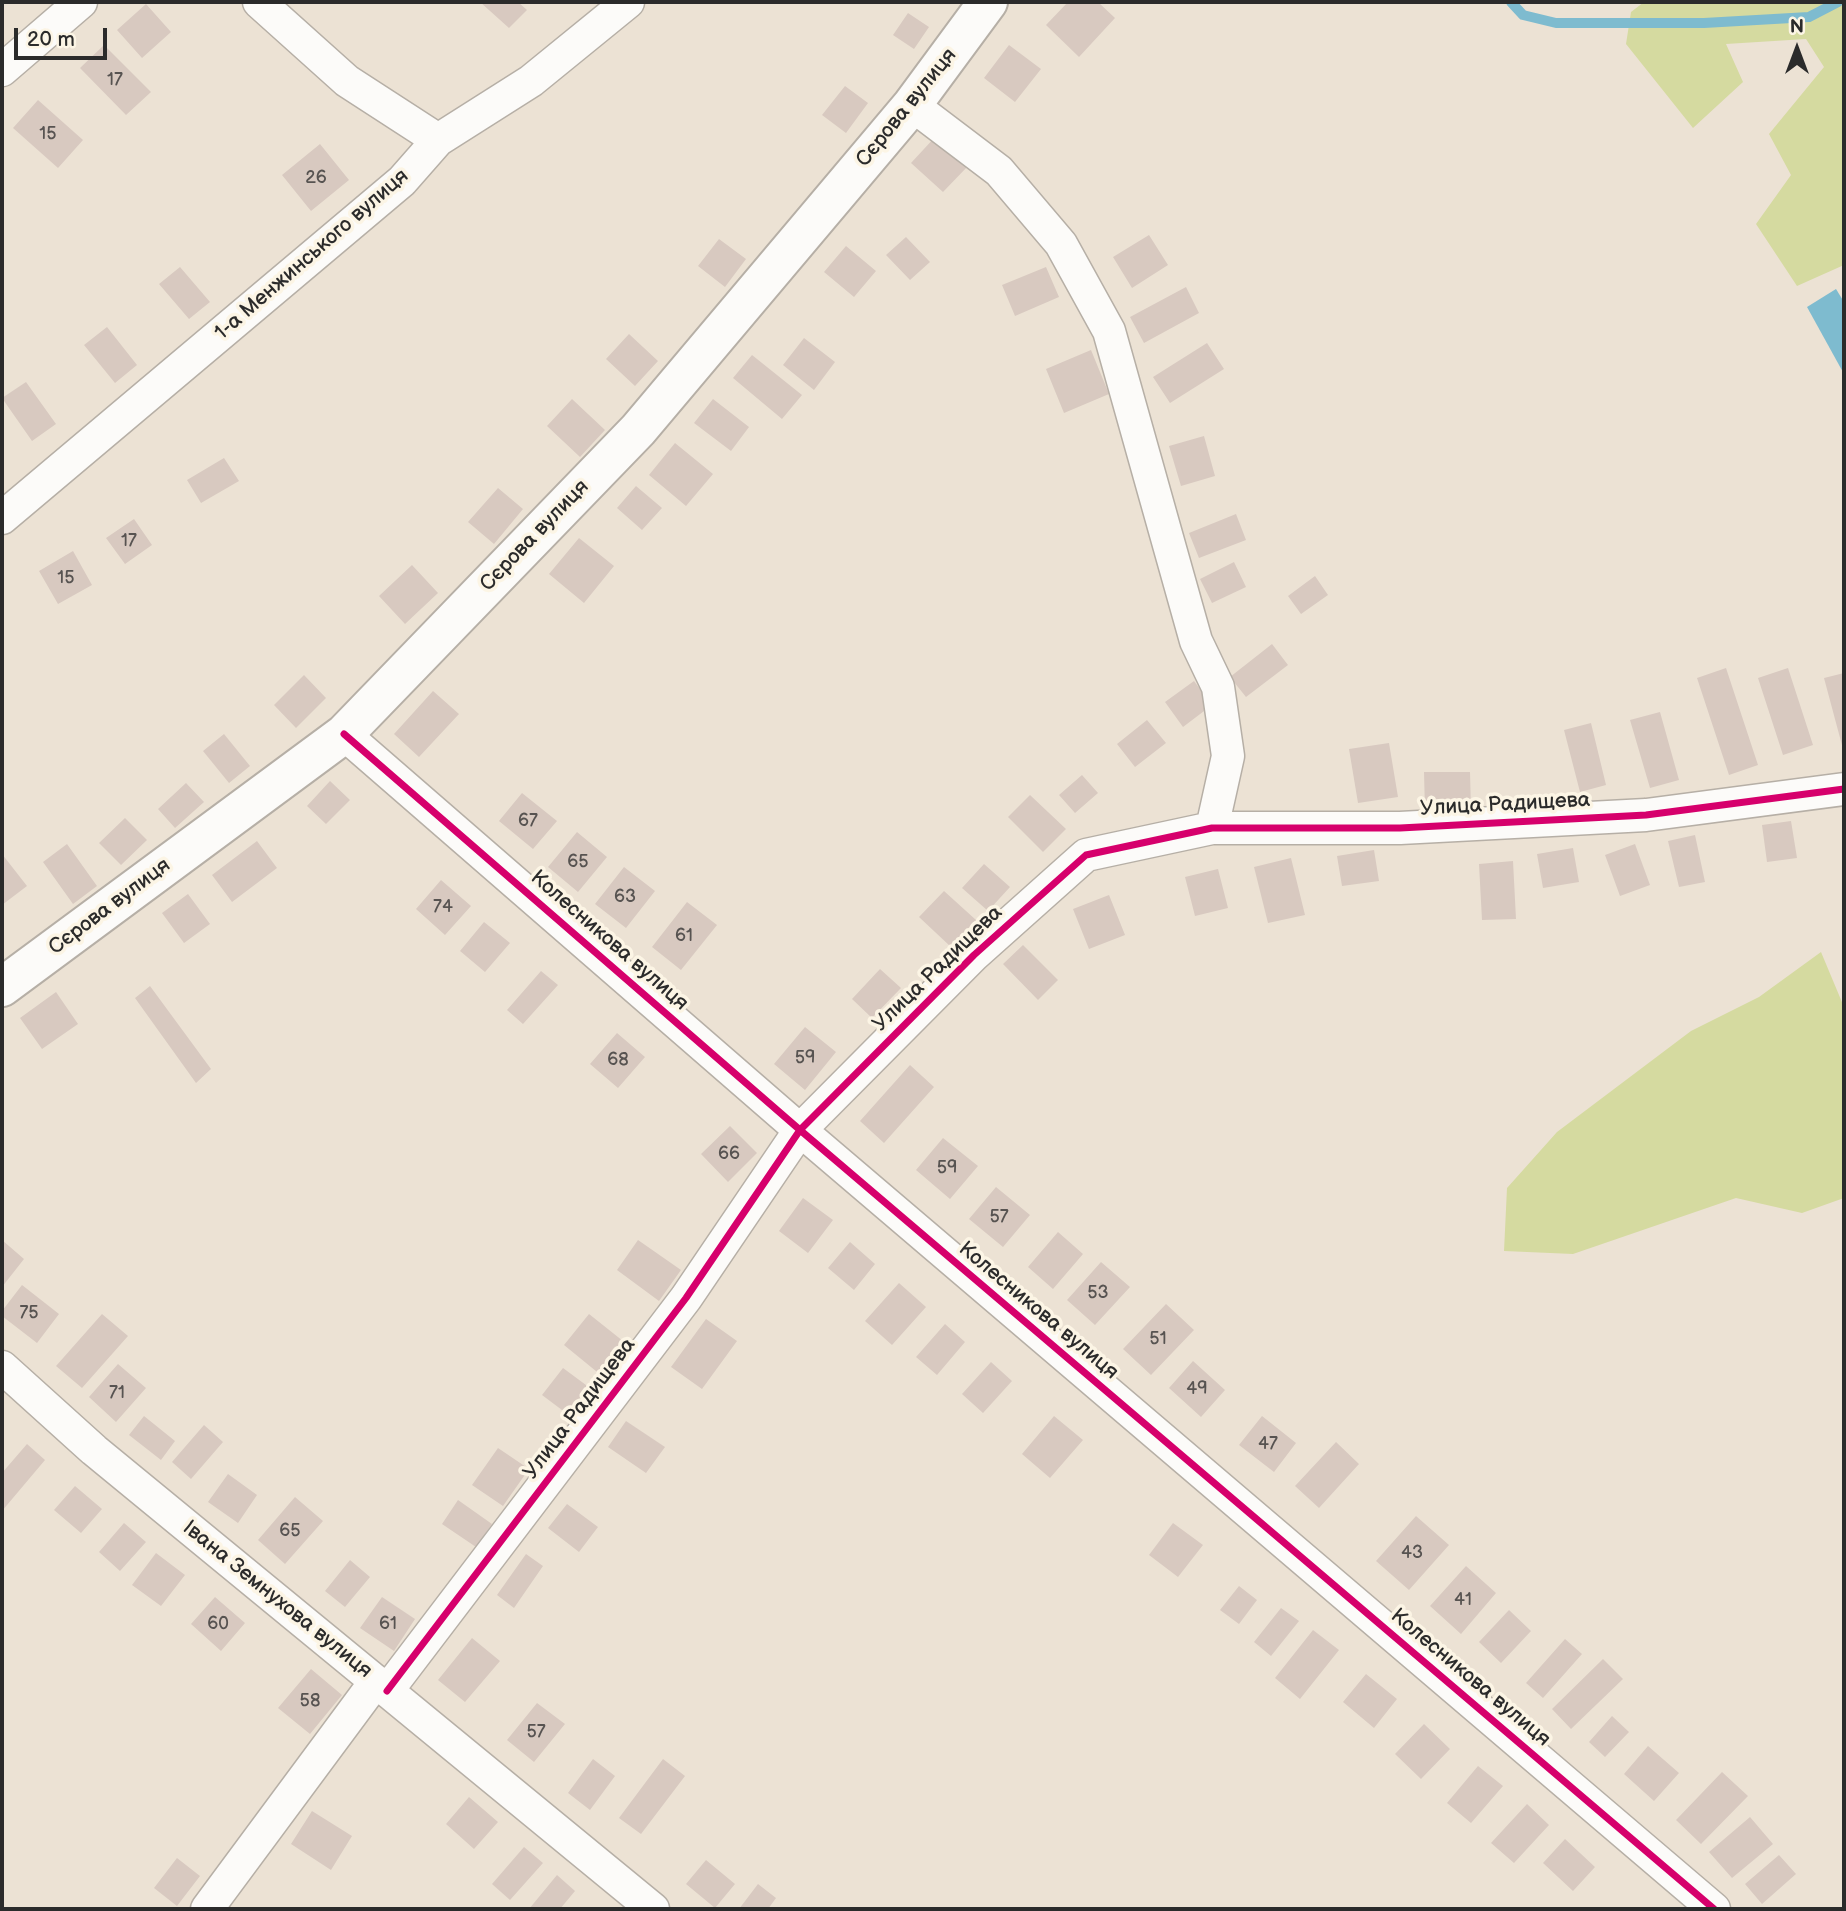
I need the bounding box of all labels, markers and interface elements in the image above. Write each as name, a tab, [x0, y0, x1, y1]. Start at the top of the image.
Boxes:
scale bar	[18, 14, 110, 58]
north arrow	[1762, 14, 1832, 84]
text: N	[1790, 16, 1804, 39]
text: 20 m	[27, 27, 75, 52]
street label: Сєрова вулиця	[851, 44, 963, 172]
house number: 17	[107, 69, 123, 91]
house number: 15	[39, 123, 57, 145]
street label: 1-а Менжинського вулиця	[210, 164, 414, 346]
house number: 26	[305, 167, 327, 189]
street label: Сєрова вулиця	[475, 475, 595, 597]
house number: 17	[121, 530, 137, 552]
house number: 15	[57, 567, 75, 589]
street label: Улица Радищева	[1419, 788, 1591, 822]
house number: 67	[518, 810, 538, 832]
house number: 65	[567, 851, 589, 873]
street label: Сєрова вулиця	[44, 853, 176, 961]
street label: Колесникова вулиця	[525, 866, 693, 1016]
house number: 63	[614, 886, 636, 908]
house number: 74	[433, 896, 453, 918]
street label: Улица Радищева	[868, 901, 1008, 1037]
house number: 61	[675, 925, 693, 947]
house number: 59	[795, 1047, 815, 1069]
house number: 68	[607, 1049, 629, 1071]
house number: 66	[718, 1143, 740, 1165]
house number: 59	[937, 1157, 957, 1179]
house number: 57	[989, 1206, 1009, 1228]
street label: Колесникова вулиця	[953, 1237, 1123, 1385]
house number: 53	[1087, 1282, 1109, 1304]
house number: 75	[19, 1302, 39, 1324]
house number: 51	[1149, 1328, 1167, 1350]
street label: Улица Радищева	[519, 1333, 641, 1485]
house number: 49	[1186, 1378, 1208, 1400]
house number: 71	[109, 1382, 125, 1404]
house number: 47	[1258, 1433, 1278, 1455]
street label: Івана Земнухова вулиця	[177, 1516, 377, 1684]
house number: 65	[279, 1520, 301, 1542]
house number: 43	[1401, 1542, 1423, 1564]
house number: 41	[1454, 1589, 1472, 1611]
street label: Колесникова вулиця	[1385, 1604, 1555, 1752]
house number: 60	[207, 1613, 229, 1635]
house number: 61	[379, 1613, 397, 1635]
house number: 58	[300, 1690, 320, 1712]
house number: 57	[526, 1721, 546, 1743]

